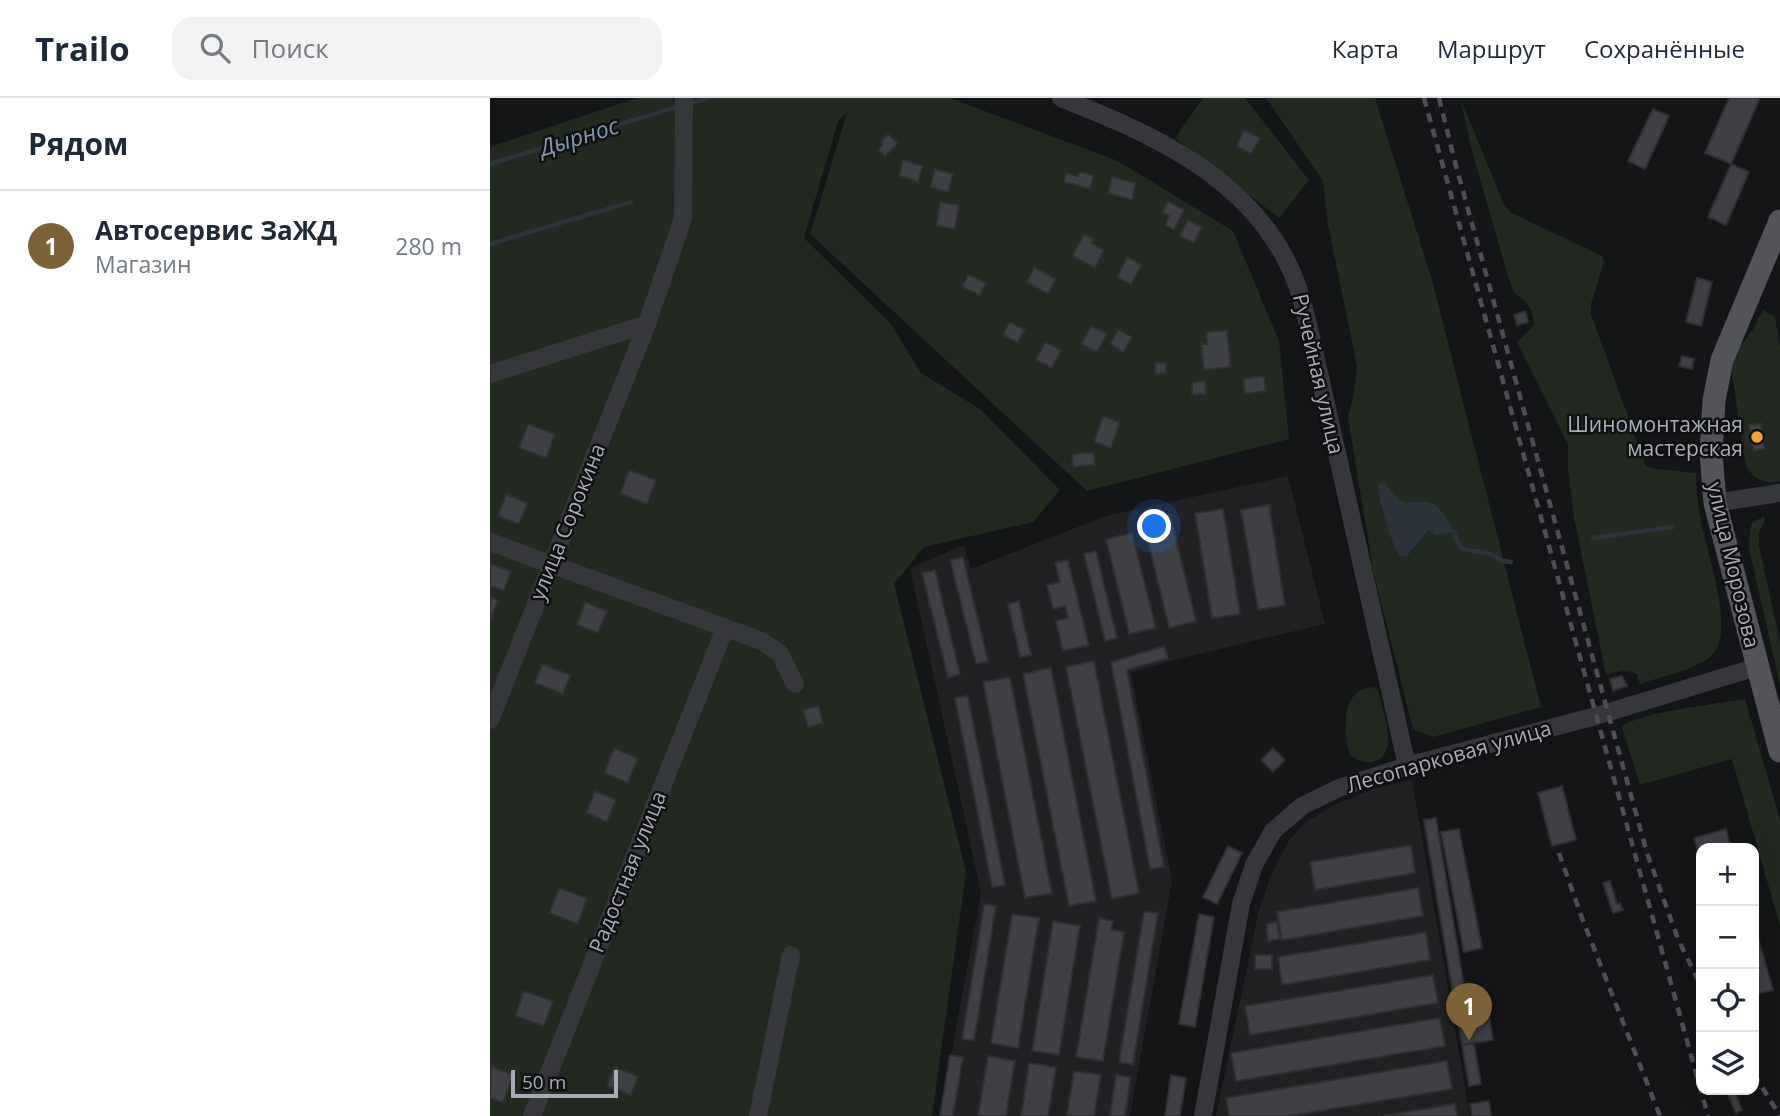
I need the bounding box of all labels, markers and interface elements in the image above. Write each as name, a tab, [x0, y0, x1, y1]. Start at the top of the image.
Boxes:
search box	[172, 17, 662, 80]
text: Trailo	[35, 26, 130, 71]
icon: search	[196, 29, 234, 67]
text: Поиск	[252, 30, 329, 66]
text: Карта	[1332, 32, 1399, 65]
text: Маршрут	[1437, 32, 1546, 65]
text: Сохранённые	[1584, 32, 1745, 65]
water label: Дырнос	[533, 109, 623, 164]
text: Рядом	[28, 123, 128, 164]
text: Автосервис ЗаЖД	[95, 212, 337, 248]
text: 1	[44, 230, 58, 262]
text: 280 m	[395, 230, 462, 262]
text: Магазин	[95, 248, 191, 280]
street label: Ручейная улица	[1287, 291, 1351, 457]
place label: Шиномонтажная мастерская	[1567, 410, 1743, 462]
marker: Шиномонтажная мастерская	[1749, 429, 1765, 445]
street label: улица Сорокина	[523, 439, 611, 604]
street label: улица Морозова	[1701, 479, 1767, 651]
your location	[1137, 509, 1171, 543]
street label: Лесопарковая улица	[1343, 713, 1554, 799]
street label: Радостная улица	[582, 787, 672, 956]
map controls	[1696, 843, 1759, 1095]
button: +	[1696, 843, 1759, 906]
button: −	[1696, 906, 1759, 969]
button: locate	[1696, 969, 1759, 1032]
pin: 1	[1446, 983, 1492, 1041]
button: layers	[1696, 1032, 1759, 1095]
scale bar	[511, 1067, 618, 1099]
text: 50 m	[522, 1069, 566, 1095]

